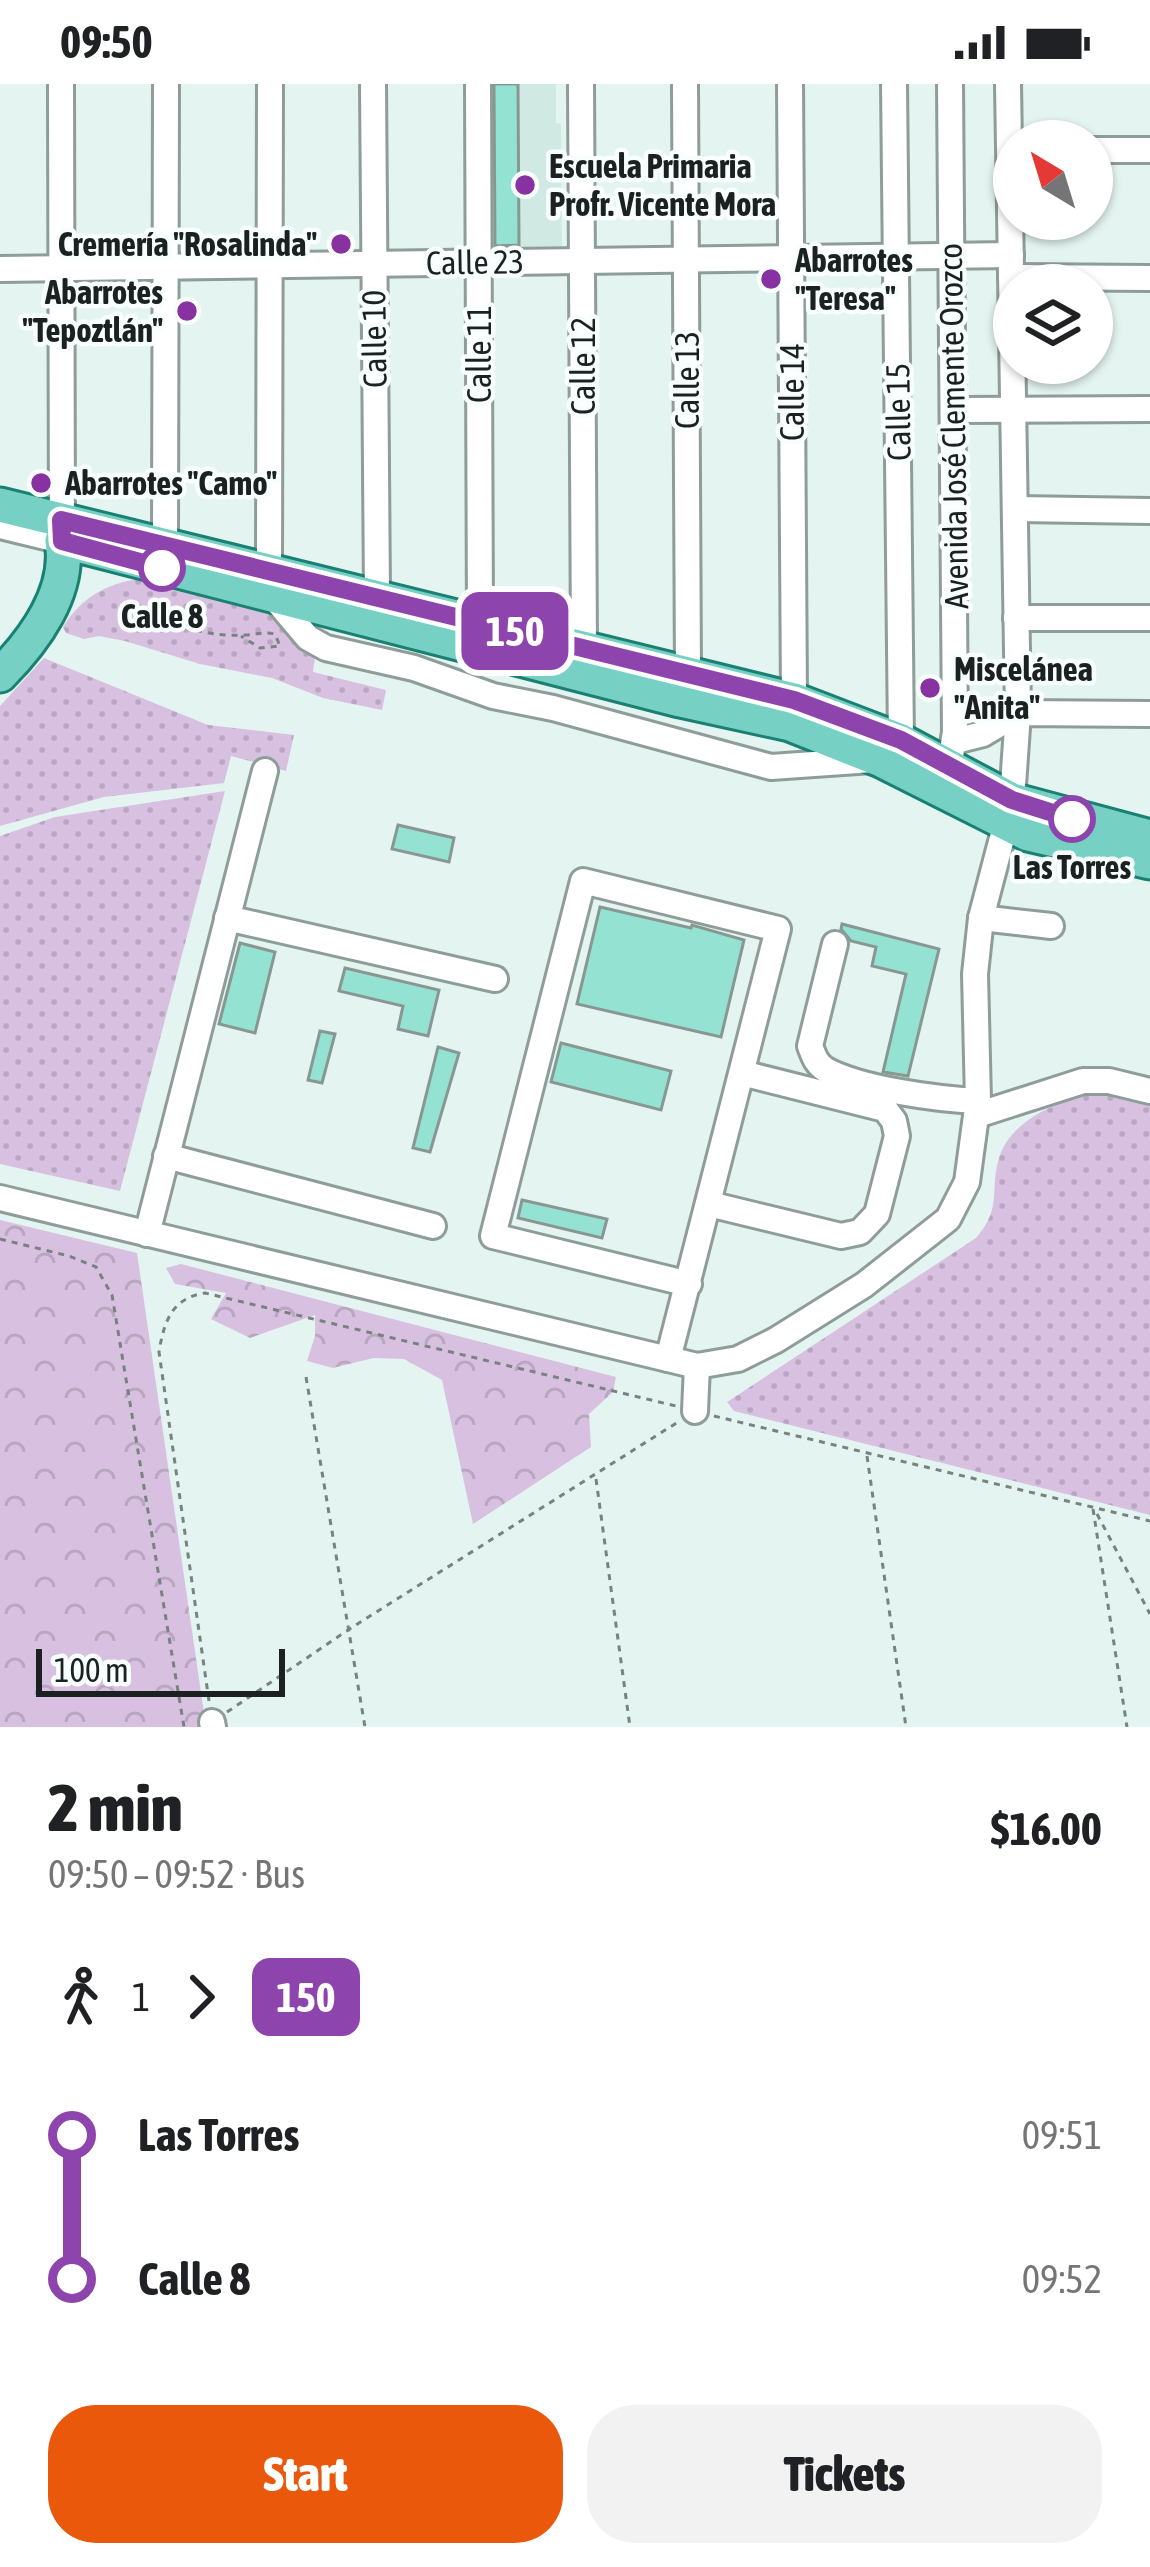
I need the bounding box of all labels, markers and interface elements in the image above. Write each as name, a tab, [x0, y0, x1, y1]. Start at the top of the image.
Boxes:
text: 09:50	[60, 16, 153, 68]
north arrow	[993, 120, 1113, 240]
map controls	[993, 120, 1113, 384]
place label: Escuela Primaria Profr. Vicente Mora	[549, 147, 776, 223]
marker: Escuela Primaria Profr. Vicente Mora	[512, 172, 538, 198]
place label: Cremería "Rosalinda"	[58, 225, 317, 263]
marker: Cremería "Rosalinda"	[328, 231, 354, 257]
place label: Abarrotes "Teresa"	[794, 241, 913, 317]
street label: Calle 23	[426, 242, 524, 282]
street label: Avenida José Clemente Orozco	[931, 243, 975, 609]
button: layers	[993, 264, 1113, 384]
marker: Abarrotes "Teresa"	[758, 266, 784, 292]
place label: Abarrotes "Tepoztlán"	[22, 273, 163, 349]
street label: Calle 10	[354, 290, 394, 388]
marker: Abarrotes "Tepoztlán"	[174, 298, 200, 324]
street label: Calle 11	[460, 305, 498, 403]
street label: Calle 12	[564, 317, 602, 415]
street label: Calle 13	[668, 331, 706, 429]
street label: Calle 14	[773, 343, 811, 441]
street label: Calle 15	[878, 363, 918, 461]
place label: Abarrotes "Camo"	[64, 464, 277, 502]
marker: Abarrotes "Camo"	[28, 470, 54, 496]
marker: Calle 8	[140, 546, 184, 590]
line badge: 150	[446, 592, 584, 670]
place label: Calle 8	[121, 597, 203, 635]
text: 150	[485, 607, 545, 655]
place label: Miscelánea "Anita"	[954, 650, 1093, 726]
marker: Miscelánea "Anita"	[917, 675, 943, 701]
marker: Las Torres	[1050, 797, 1094, 841]
place label: Las Torres	[1013, 848, 1132, 886]
scale bar	[36, 1643, 285, 1696]
text: 100 m	[54, 1651, 129, 1689]
text: 2 min	[48, 1769, 183, 1845]
text: $16.00	[990, 1803, 1102, 1855]
text: 09:50 – 09:52 · Bus	[48, 1852, 305, 1896]
icon: walk	[48, 1964, 114, 2030]
icon: forward	[168, 1964, 234, 2030]
text: 150	[276, 1973, 336, 2021]
text: 1	[132, 1975, 150, 2019]
text: Las Torres	[138, 2109, 299, 2161]
text: 09:51	[1022, 2113, 1102, 2157]
text: Calle 8	[138, 2253, 250, 2305]
text: 09:52	[1022, 2257, 1102, 2301]
button: Start	[48, 2405, 563, 2543]
button: Tickets	[587, 2405, 1102, 2543]

